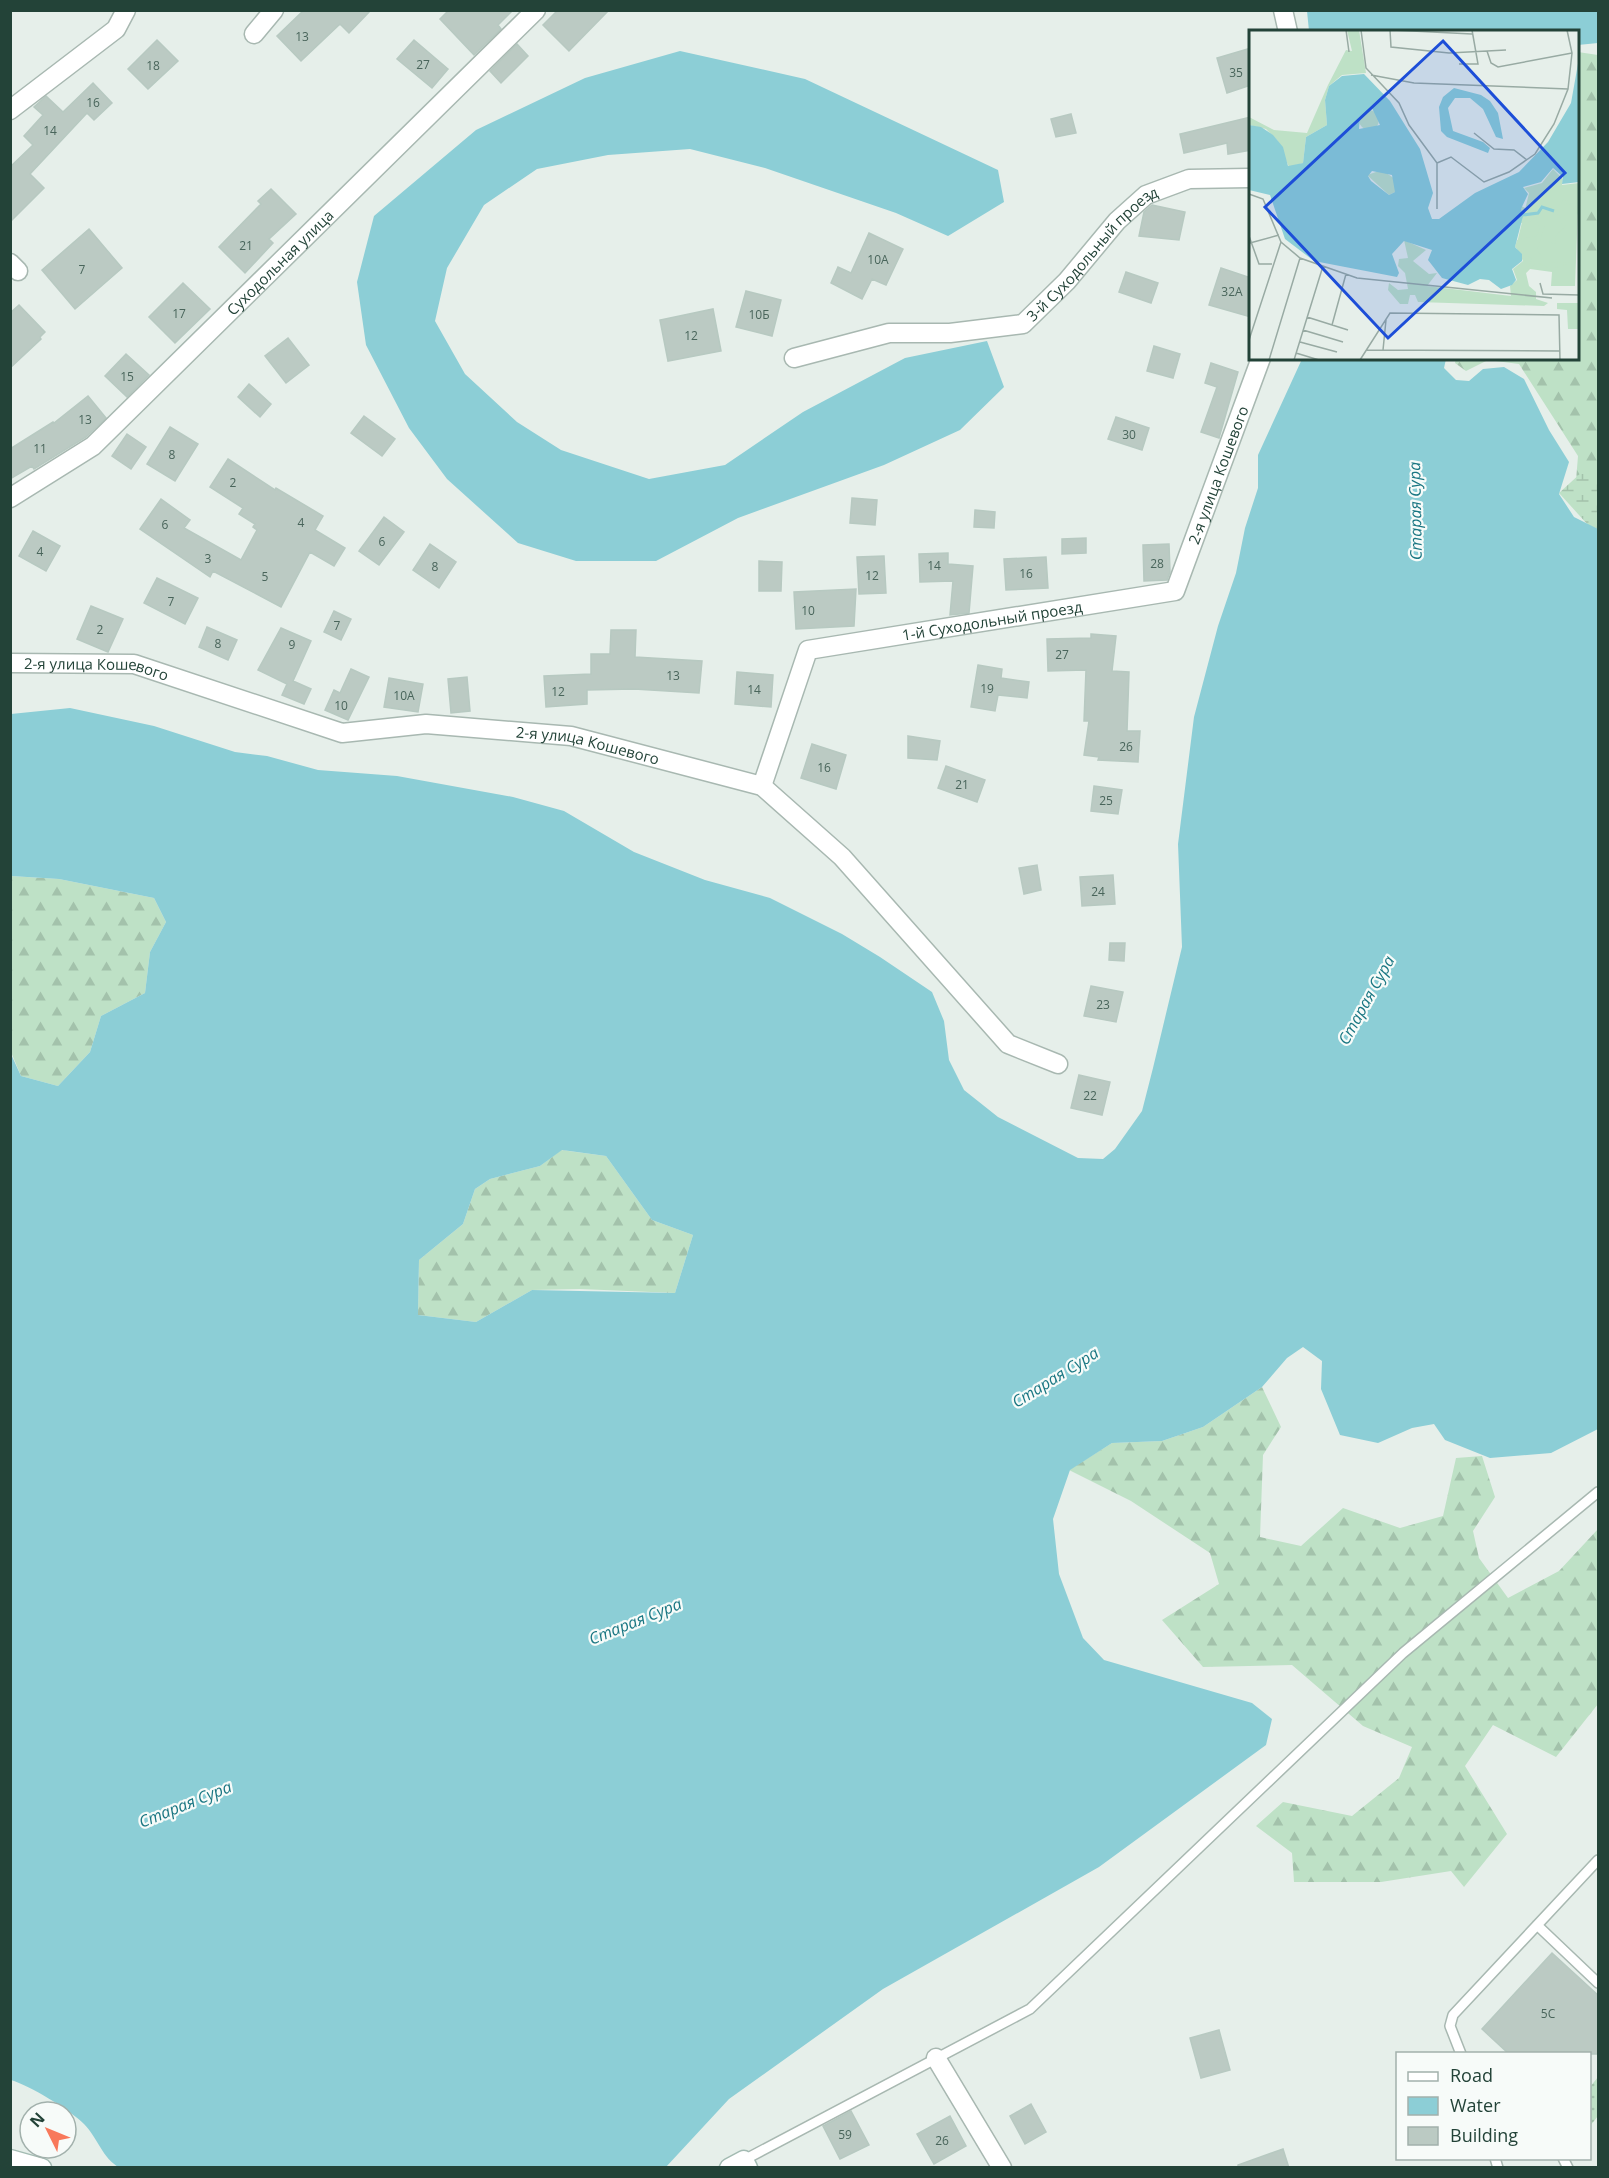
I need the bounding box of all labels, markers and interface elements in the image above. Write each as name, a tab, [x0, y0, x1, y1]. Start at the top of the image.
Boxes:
house number: 13	[295, 28, 309, 45]
inset map	[1249, 30, 1579, 360]
house number: 27	[416, 56, 430, 73]
house number: 18	[146, 57, 160, 74]
house number: 35	[1229, 64, 1243, 81]
house number: 16	[86, 94, 100, 111]
house number: 14	[43, 122, 57, 139]
street label: 3-й Суходольный проезд	[1022, 181, 1161, 325]
street label: Суходольная улица	[222, 205, 338, 319]
house number: 21	[239, 237, 253, 254]
house number: 10А	[867, 251, 889, 268]
house number: 7	[79, 261, 86, 278]
house number: 32А	[1221, 283, 1243, 300]
house number: 17	[172, 305, 186, 322]
house number: 10Б	[748, 306, 770, 323]
house number: 12	[684, 327, 698, 344]
house number: 15	[120, 368, 134, 385]
street label: 2-я улица Кошевого	[1183, 403, 1253, 547]
house number: 13	[78, 411, 92, 428]
house number: 30	[1122, 426, 1136, 443]
house number: 11	[33, 440, 47, 457]
house number: 8	[169, 446, 176, 463]
water label: Старая Сура	[1403, 462, 1427, 560]
house number: 2	[230, 474, 237, 491]
house number: 4	[298, 514, 305, 531]
house number: 6	[162, 516, 169, 533]
house number: 6	[379, 533, 386, 550]
house number: 4	[37, 543, 44, 560]
house number: 3	[205, 550, 212, 567]
house number: 28	[1150, 555, 1164, 572]
house number: 14	[927, 557, 941, 574]
house number: 8	[432, 558, 439, 575]
house number: 16	[1019, 565, 1033, 582]
house number: 12	[865, 567, 879, 584]
house number: 5	[262, 568, 269, 585]
house number: 7	[168, 593, 175, 610]
street label: 1-й Суходольный проезд	[901, 596, 1084, 645]
house number: 10	[801, 602, 815, 619]
house number: 7	[334, 617, 341, 634]
house number: 2	[97, 621, 104, 638]
house number: 8	[215, 635, 222, 652]
house number: 9	[289, 636, 296, 653]
house number: 27	[1055, 646, 1069, 663]
street label: 2-я улица Кошевого	[24, 653, 171, 685]
house number: 13	[666, 667, 680, 684]
house number: 19	[980, 680, 994, 697]
house number: 14	[747, 681, 761, 698]
house number: 12	[551, 683, 565, 700]
house number: 10А	[393, 687, 415, 704]
house number: 10	[334, 697, 348, 714]
street label: 2-я улица Кошевого	[515, 721, 661, 769]
house number: 26	[1119, 738, 1133, 755]
house number: 16	[817, 759, 831, 776]
house number: 21	[955, 776, 969, 793]
house number: 25	[1099, 792, 1113, 809]
house number: 24	[1091, 883, 1105, 900]
water label: Старая Сура	[1333, 952, 1399, 1048]
house number: 23	[1096, 996, 1110, 1013]
house number: 22	[1083, 1087, 1097, 1104]
water label: Старая Сура	[1007, 1342, 1103, 1412]
water label: Старая Сура	[585, 1592, 685, 1650]
water label: Старая Сура	[135, 1775, 235, 1833]
house number: 5С	[1541, 2005, 1556, 2022]
legend	[1396, 2052, 1591, 2160]
text: Road	[1450, 2063, 1493, 2087]
text: Water	[1450, 2093, 1501, 2117]
north arrow	[18, 2100, 78, 2160]
text: N	[25, 2108, 50, 2132]
text: Building	[1450, 2123, 1518, 2147]
house number: 59	[838, 2126, 852, 2143]
house number: 26	[935, 2132, 949, 2149]

